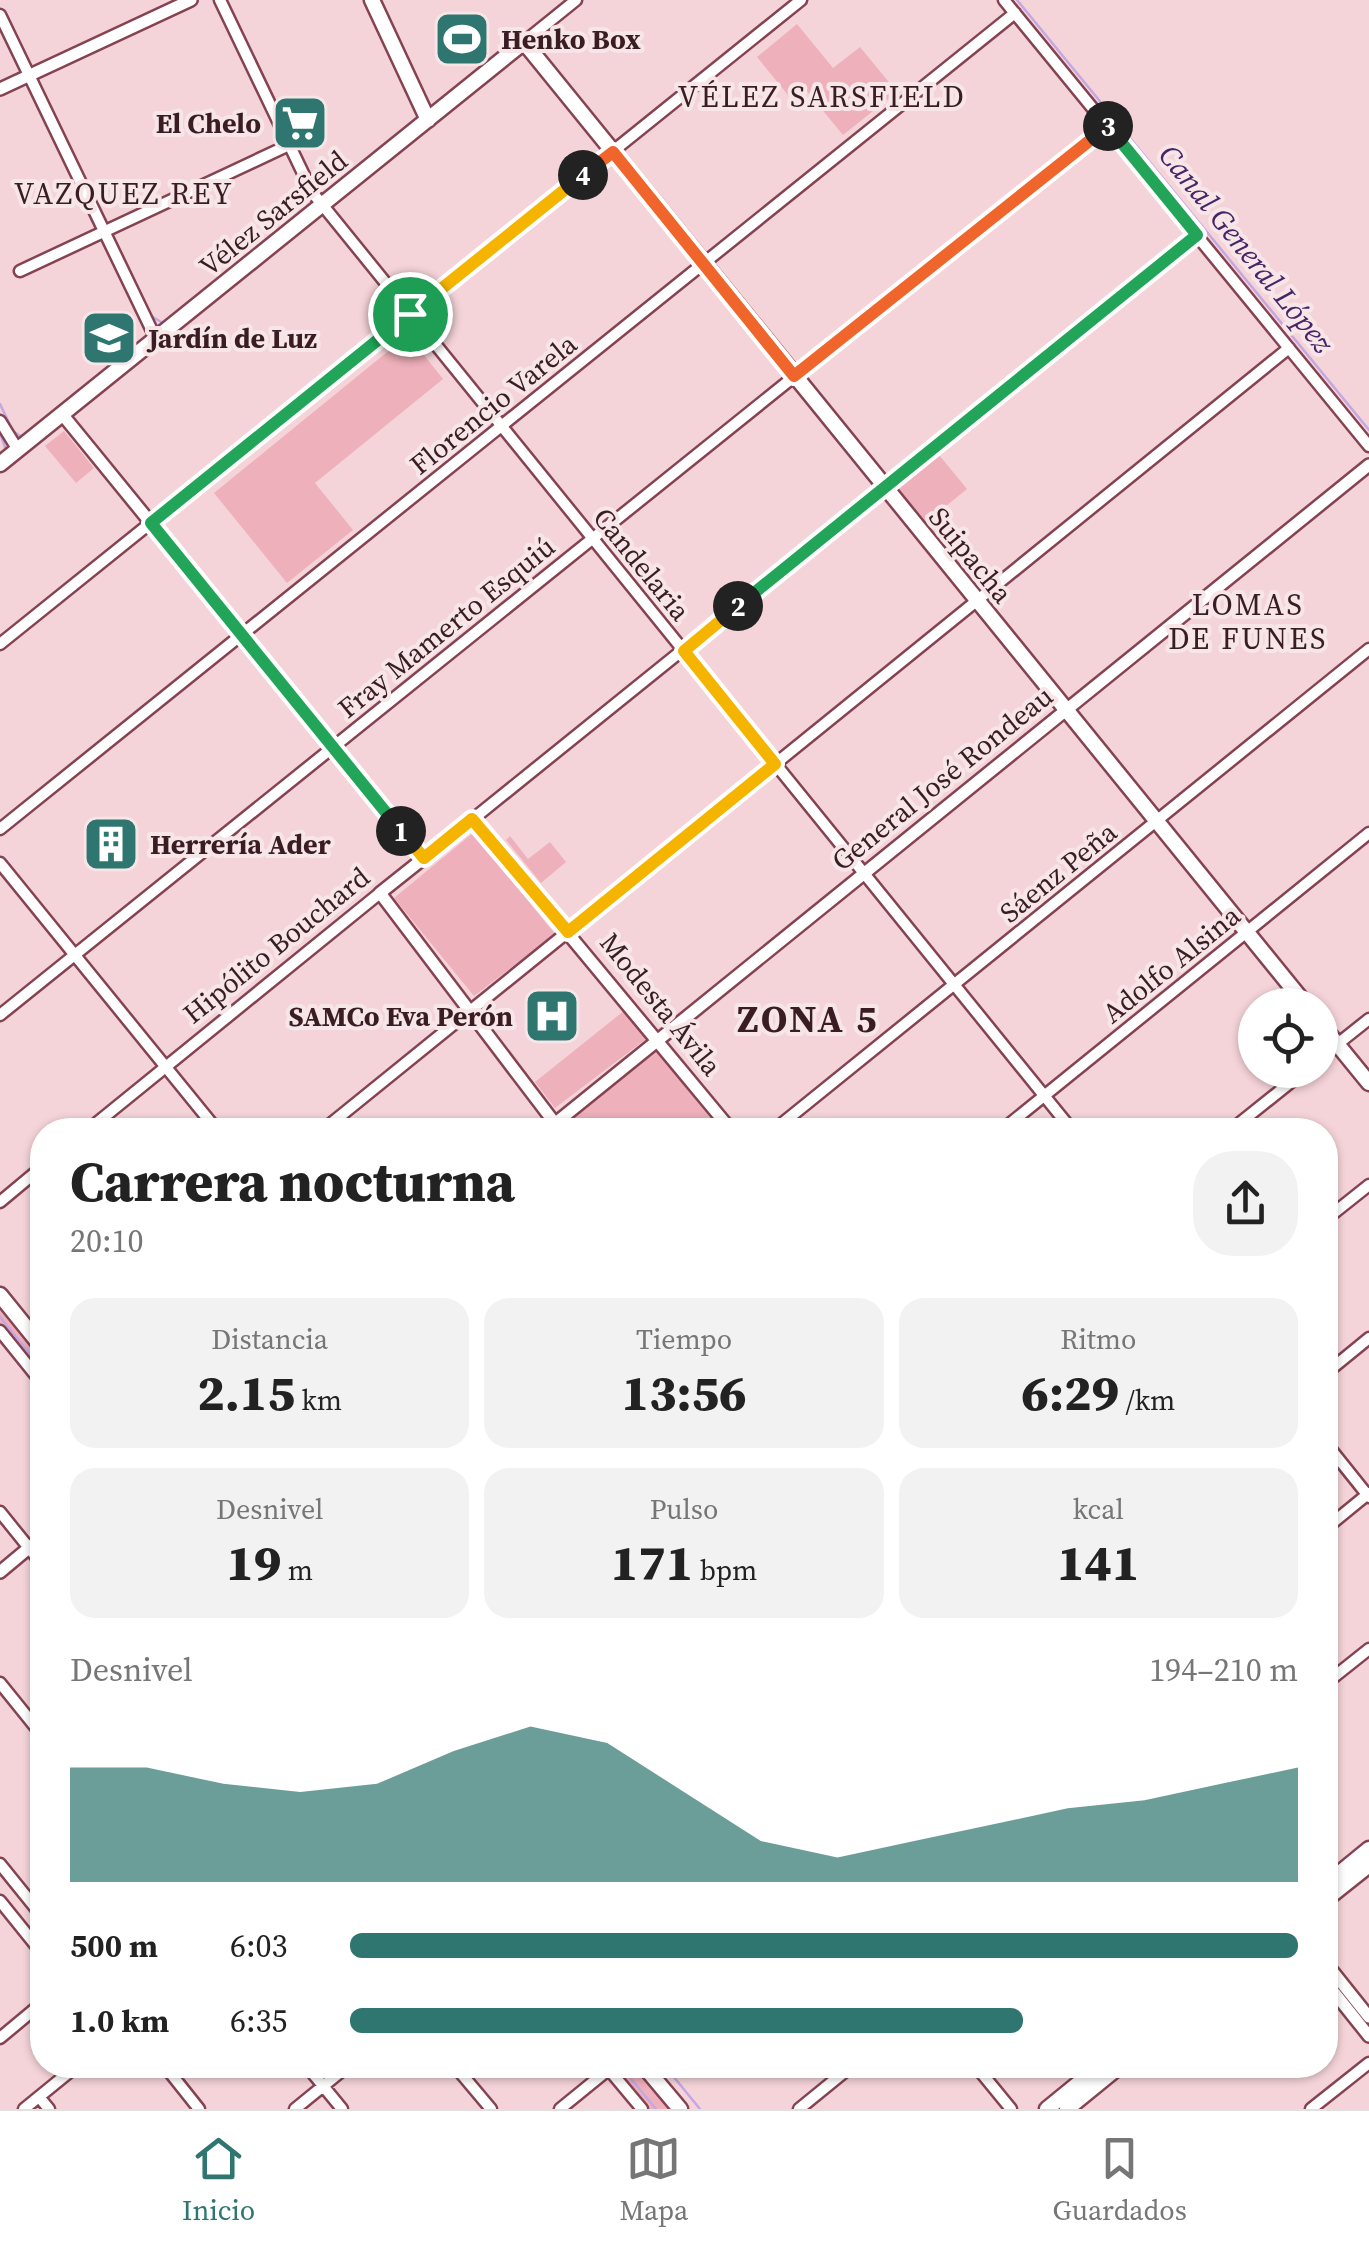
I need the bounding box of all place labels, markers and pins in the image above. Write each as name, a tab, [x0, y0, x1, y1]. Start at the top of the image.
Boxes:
sports icon: Henko Box	[432, 9, 492, 69]
place label: Henko Box	[501, 20, 641, 58]
supermarket icon: El Chelo	[270, 93, 330, 153]
pin: 3	[1083, 101, 1133, 151]
place label: El Chelo	[156, 104, 261, 142]
pin: 4	[558, 150, 608, 200]
pin	[368, 272, 453, 357]
school or university icon: Jardín de Luz	[79, 308, 139, 368]
place label: Jardín de Luz	[146, 319, 317, 357]
pin: 2	[713, 581, 763, 631]
pin: 1	[376, 806, 426, 856]
building icon: Herrería Ader	[81, 814, 141, 874]
place label: Herrería Ader	[150, 825, 331, 863]
hospital icon: SAMCo Eva Perón	[522, 986, 582, 1046]
place label: SAMCo Eva Perón	[289, 997, 513, 1035]

